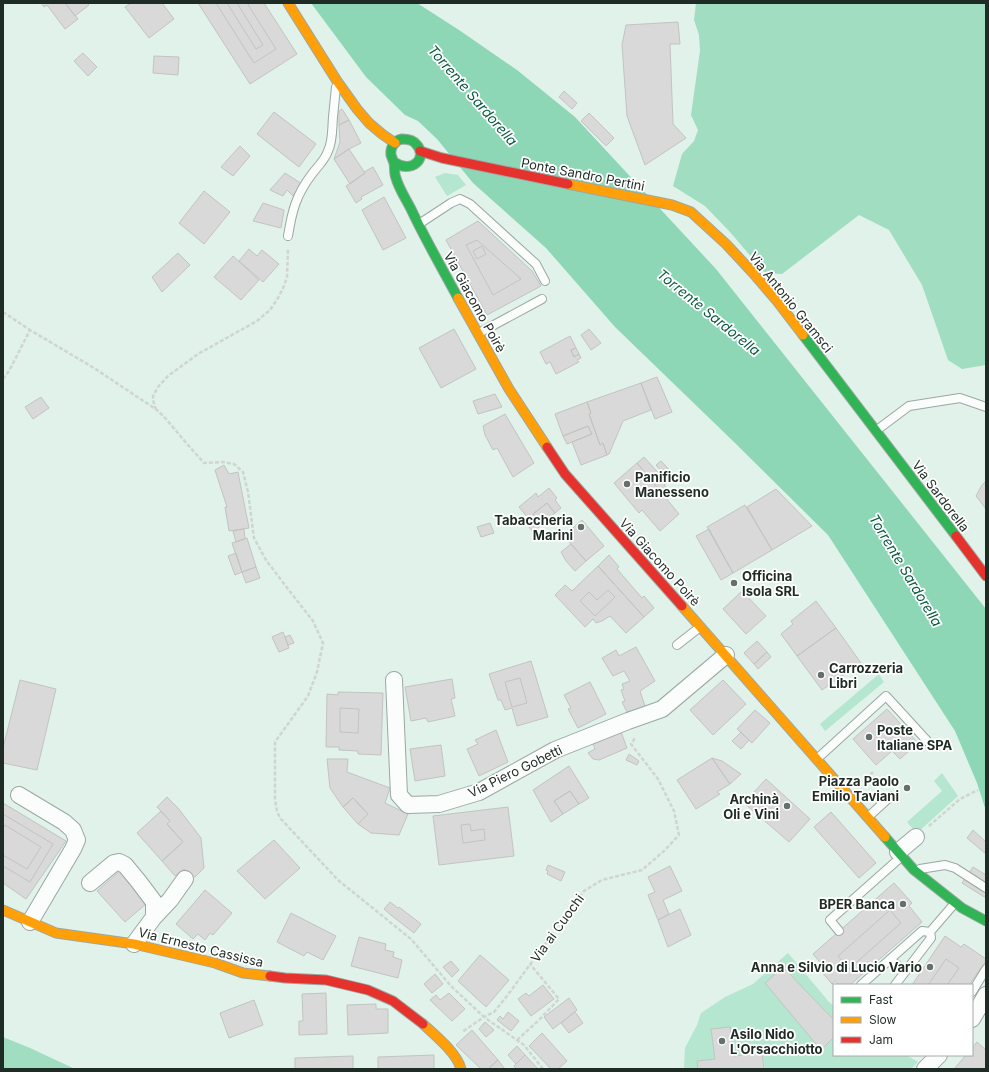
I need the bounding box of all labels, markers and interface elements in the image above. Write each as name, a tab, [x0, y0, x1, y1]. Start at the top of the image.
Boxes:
water label: Torrente Sardorella	[425, 41, 522, 149]
street label: Ponte Sandro Pertini	[520, 154, 646, 194]
street label: Via Giacomo Poirè	[441, 249, 509, 355]
street label: Via Antonio Gramsci	[746, 249, 836, 355]
water label: Torrente Sardorella	[654, 265, 764, 359]
street label: Via Sardorella	[909, 457, 973, 535]
place label: Panificio Manesseno	[635, 469, 709, 500]
marker: Panificio Manesseno	[622, 479, 632, 489]
water label: Torrente Sardorella	[866, 511, 946, 629]
place label: Tabaccheria Marini	[494, 512, 573, 543]
street label: Via Giacomo Poirè	[616, 515, 704, 609]
marker: Tabaccheria Marini	[576, 522, 586, 532]
place label: Officina Isola SRL	[742, 568, 799, 599]
marker: Officina Isola SRL	[729, 578, 739, 588]
place label: Carrozzeria Libri	[829, 660, 903, 691]
marker: Carrozzeria Libri	[816, 670, 826, 680]
place label: Poste Italiane SPA	[877, 722, 953, 753]
marker: Poste Italiane SPA	[864, 732, 874, 742]
street label: Via Piero Gobetti	[465, 741, 565, 801]
place label: Piazza Paolo Emilio Taviani	[812, 773, 899, 804]
marker: Piazza Paolo Emilio Taviani	[902, 783, 912, 793]
place label: Archinà Oli e Vini	[723, 791, 779, 822]
marker: Archinà Oli e Vini	[782, 801, 792, 811]
street label: Via ai Cuochi	[527, 891, 587, 965]
place label: BPER Banca	[819, 896, 895, 912]
marker: BPER Banca	[898, 899, 908, 909]
street label: Via Ernesto Cassissa	[137, 924, 265, 970]
place label: Anna e Silvio di Lucio Vario	[751, 959, 922, 975]
marker: Anna e Silvio di Lucio Vario	[925, 962, 935, 972]
legend	[833, 984, 973, 1056]
text: Fast	[869, 992, 893, 1007]
text: Slow	[869, 1012, 897, 1027]
place label: Asilo Nido L'Orsacchiotto	[730, 1026, 823, 1057]
text: Jam	[869, 1032, 893, 1047]
marker: Asilo Nido L'Orsacchiotto	[717, 1036, 727, 1046]

